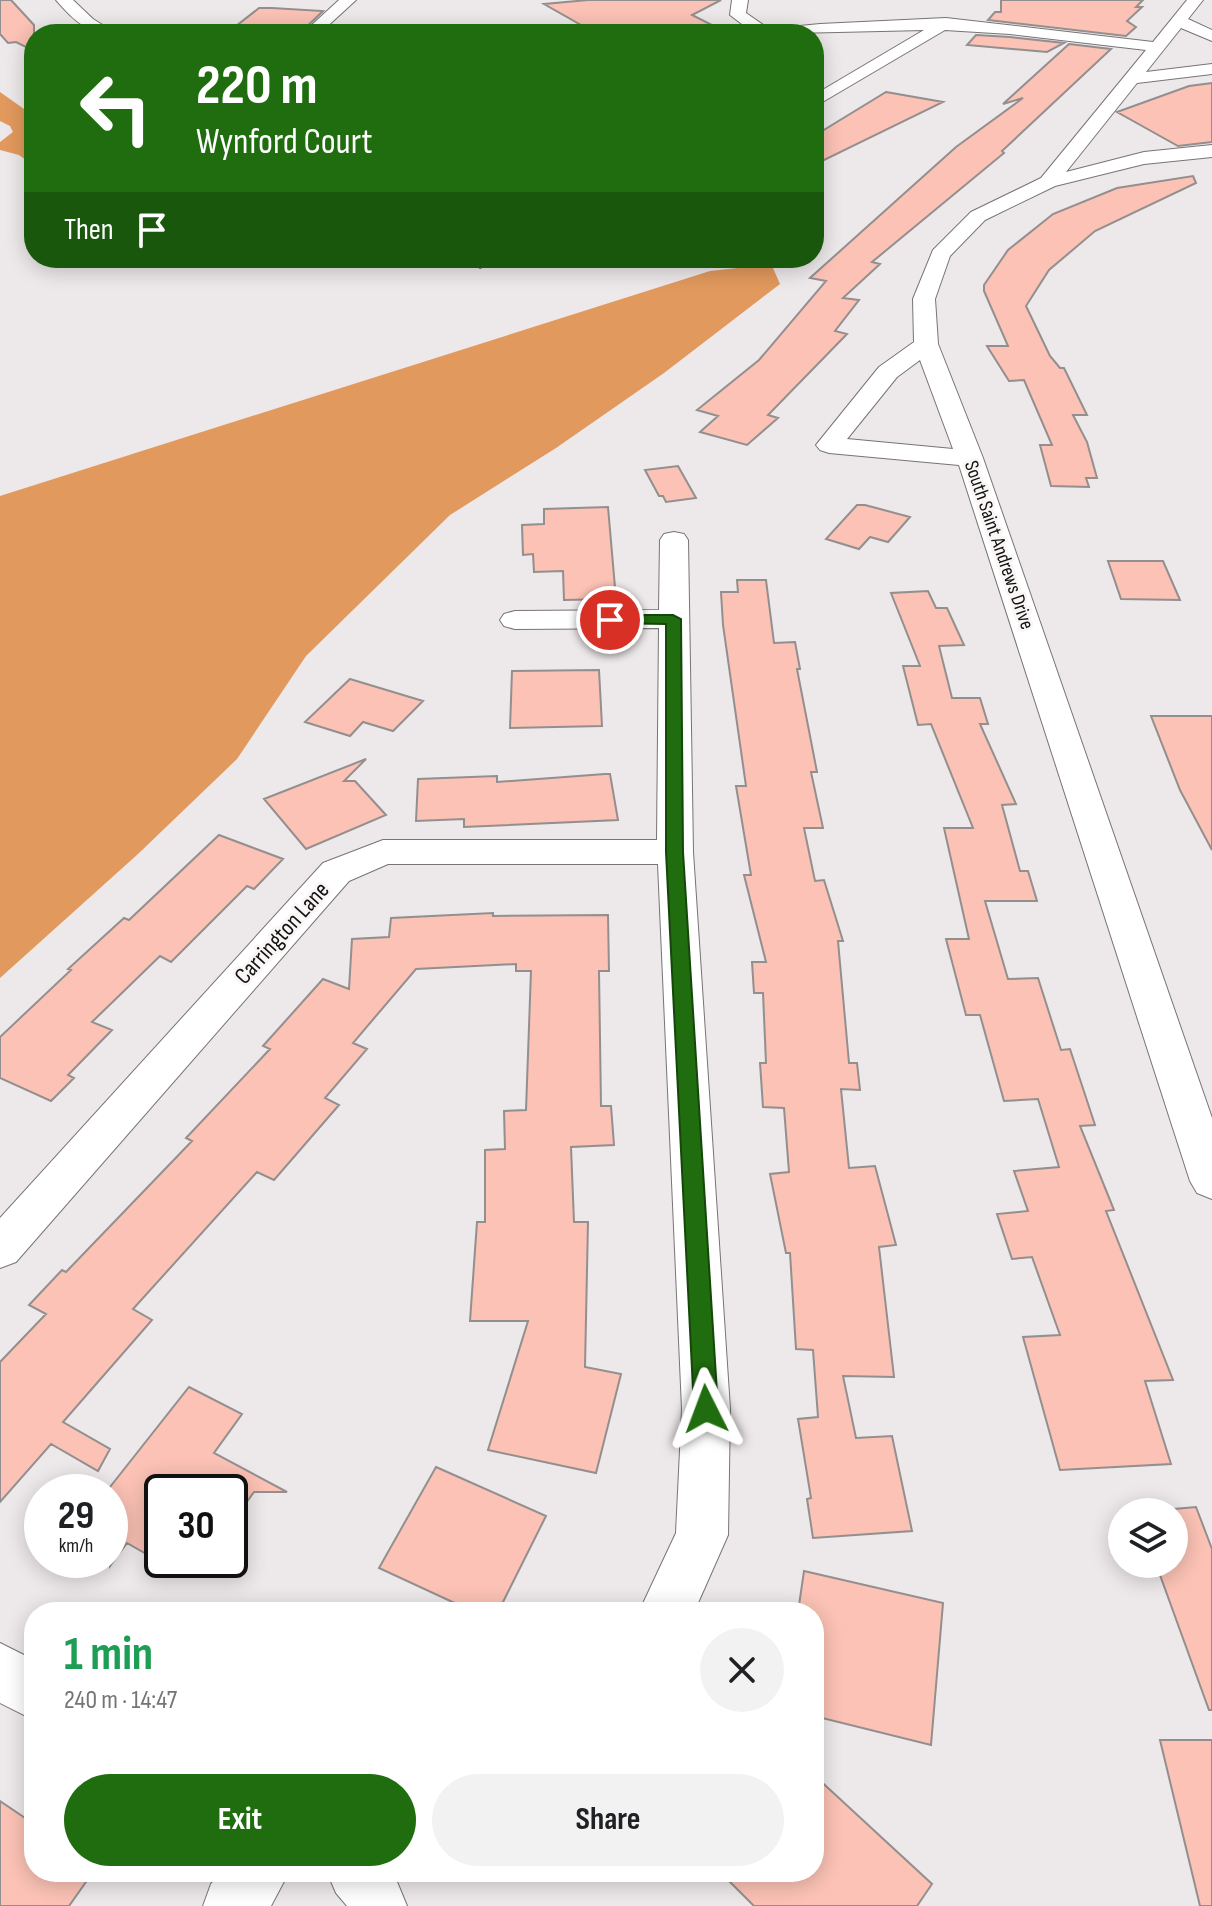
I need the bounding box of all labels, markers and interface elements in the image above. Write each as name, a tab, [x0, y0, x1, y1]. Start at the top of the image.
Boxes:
text: 220 m	[196, 53, 318, 120]
icon: left	[64, 56, 168, 160]
text: Wynford Court	[196, 121, 372, 164]
icon: arrive	[130, 208, 174, 252]
text: Then	[64, 212, 114, 248]
street label: South Saint Andrews Drive	[959, 458, 1039, 632]
pin	[576, 586, 644, 654]
icon: arrive	[588, 598, 632, 642]
street label: Carrington Lane	[229, 876, 335, 990]
position arrow	[664, 1367, 748, 1451]
speed limit sign: 30	[144, 1474, 248, 1578]
text: 29	[58, 1492, 94, 1540]
map controls	[1108, 1498, 1188, 1578]
button: layers	[1108, 1498, 1188, 1578]
text: km/h	[59, 1534, 93, 1558]
text: 1 min	[64, 1626, 153, 1683]
button: close	[700, 1628, 784, 1712]
text: 240 m · 14:47	[64, 1685, 177, 1716]
button: Exit	[64, 1774, 416, 1866]
button: Share	[432, 1774, 784, 1866]

